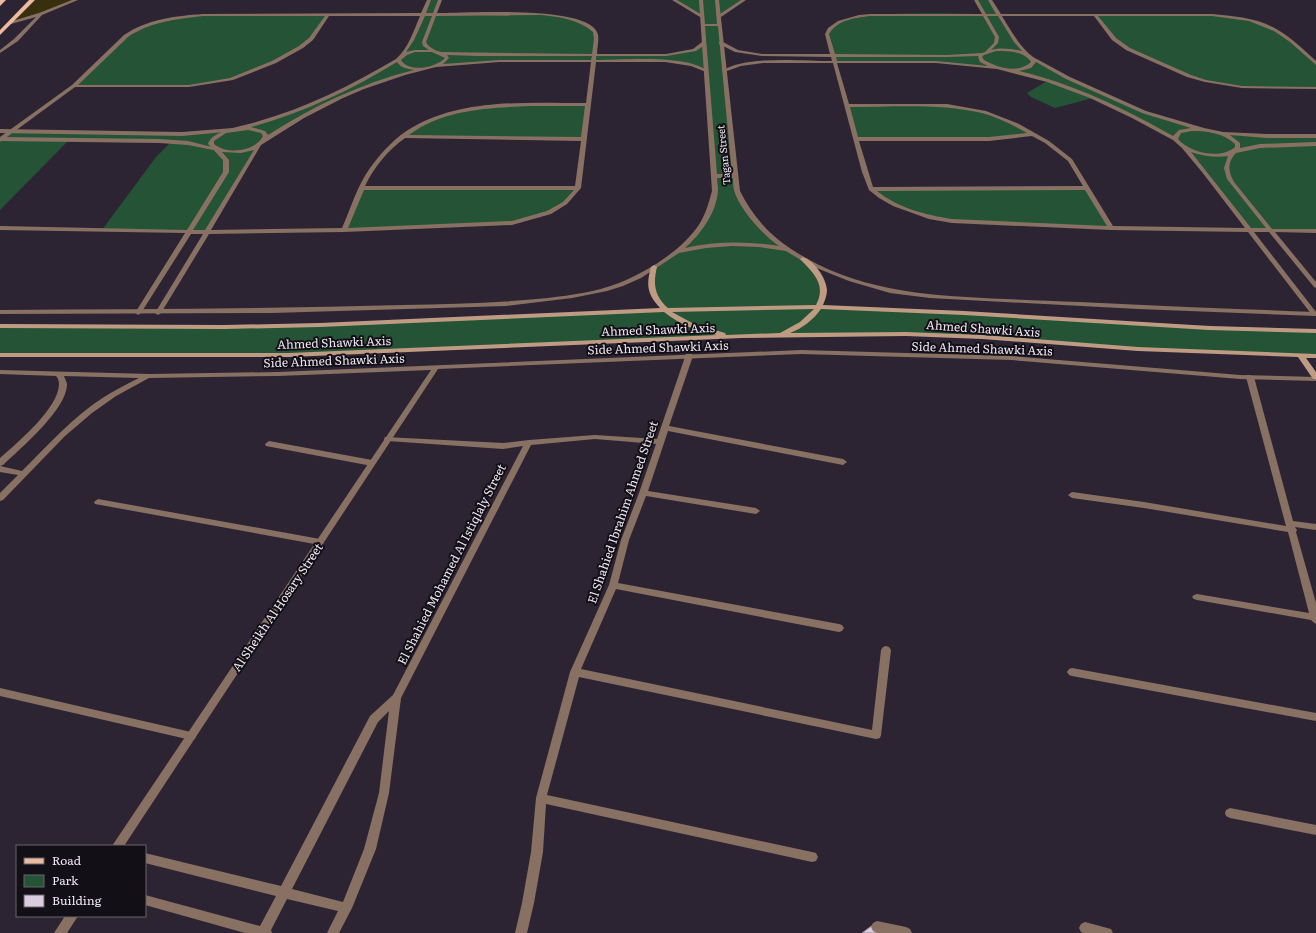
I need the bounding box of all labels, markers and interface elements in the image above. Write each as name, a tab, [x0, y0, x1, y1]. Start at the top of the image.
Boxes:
street label: Tagan Street	[712, 124, 734, 186]
street label: Ahmed Shawki Axis	[925, 315, 1041, 341]
street label: Ahmed Shawki Axis	[601, 318, 716, 340]
street label: Ahmed Shawki Axis	[277, 331, 392, 353]
street label: Side Ahmed Shawki Axis	[587, 336, 729, 358]
street label: Side Ahmed Shawki Axis	[911, 337, 1053, 359]
street label: Side Ahmed Shawki Axis	[263, 349, 405, 371]
street label: El Shahied Ibrahim Ahmed Street	[582, 418, 662, 606]
street label: El Shahied Mohamed Al Istiqlaly Street	[392, 460, 510, 668]
street label: Al Sheikh Al Hosary Street	[227, 539, 327, 675]
legend	[16, 845, 146, 917]
text: Road	[52, 851, 82, 869]
text: Park	[52, 871, 79, 889]
text: Building	[52, 891, 102, 909]

